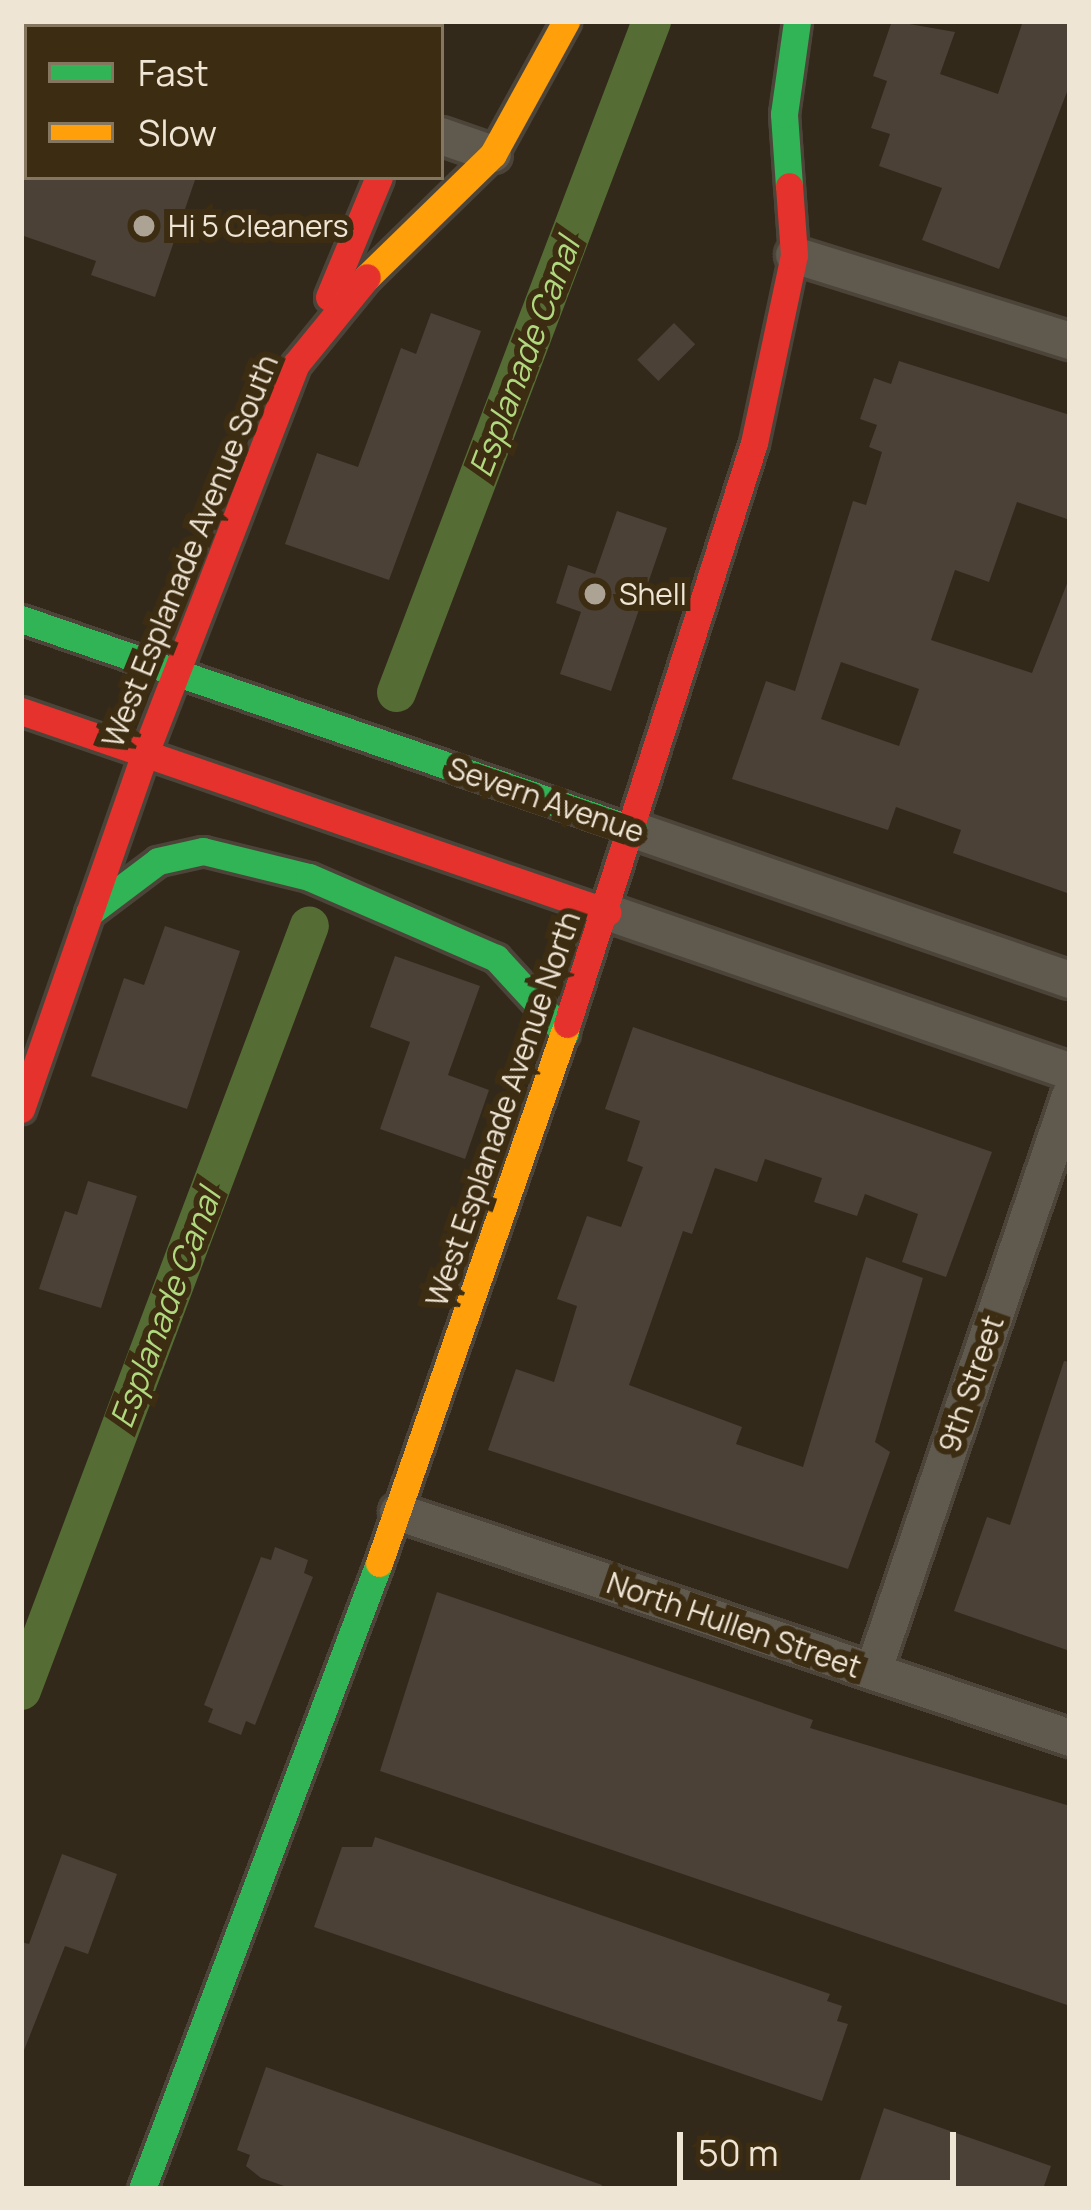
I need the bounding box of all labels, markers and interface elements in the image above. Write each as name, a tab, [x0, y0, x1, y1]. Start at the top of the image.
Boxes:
legend	[24, 24, 444, 180]
text: Fast	[138, 48, 209, 97]
text: Slow	[138, 108, 217, 157]
place label: Hi 5 Cleaners	[168, 208, 348, 244]
marker: Hi 5 Cleaners	[131, 213, 157, 239]
water label: Esplanade Canal	[460, 232, 588, 482]
street label: West Esplanade Avenue South	[95, 349, 285, 753]
place label: Shell	[619, 576, 687, 612]
marker: Shell	[582, 581, 608, 607]
street label: Severn Avenue	[443, 750, 649, 850]
street label: West Esplanade Avenue North	[418, 907, 588, 1311]
water label: Esplanade Canal	[101, 1183, 229, 1433]
street label: 9th Street	[931, 1311, 1011, 1457]
street label: North Hullen Street	[602, 1565, 866, 1685]
scale bar	[683, 2108, 962, 2182]
text: 50 m	[698, 2128, 778, 2177]

